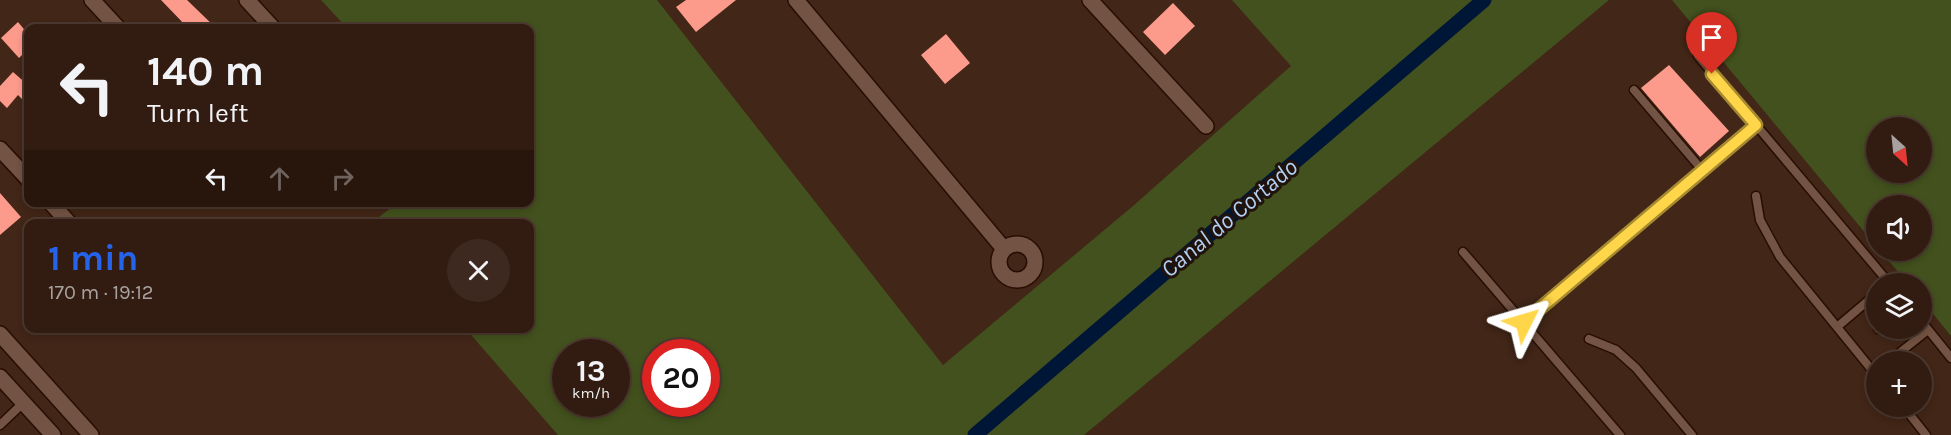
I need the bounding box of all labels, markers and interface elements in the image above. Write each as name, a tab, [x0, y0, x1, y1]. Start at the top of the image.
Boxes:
pin	[1686, 12, 1737, 74]
icon: arrive	[1695, 21, 1728, 54]
text: 140 m	[147, 46, 264, 96]
icon: left	[48, 48, 126, 126]
text: Turn left	[147, 97, 248, 129]
north arrow	[1866, 117, 1932, 183]
map controls	[1866, 117, 1932, 417]
water label: Canal do Cortado	[1155, 153, 1303, 283]
icon: left	[200, 162, 233, 195]
icon: ahead	[263, 162, 296, 195]
icon: right	[326, 162, 359, 195]
button: sound	[1866, 195, 1932, 261]
text: 1 min	[48, 237, 138, 279]
button: close	[447, 239, 510, 302]
button: layers	[1866, 273, 1932, 339]
text: 170 m · 19:12	[48, 281, 153, 304]
position arrow	[1492, 290, 1556, 354]
speed limit sign: 20	[642, 339, 720, 417]
button: +	[1866, 351, 1932, 417]
text: 13	[576, 353, 606, 389]
text: km/h	[572, 384, 610, 402]

